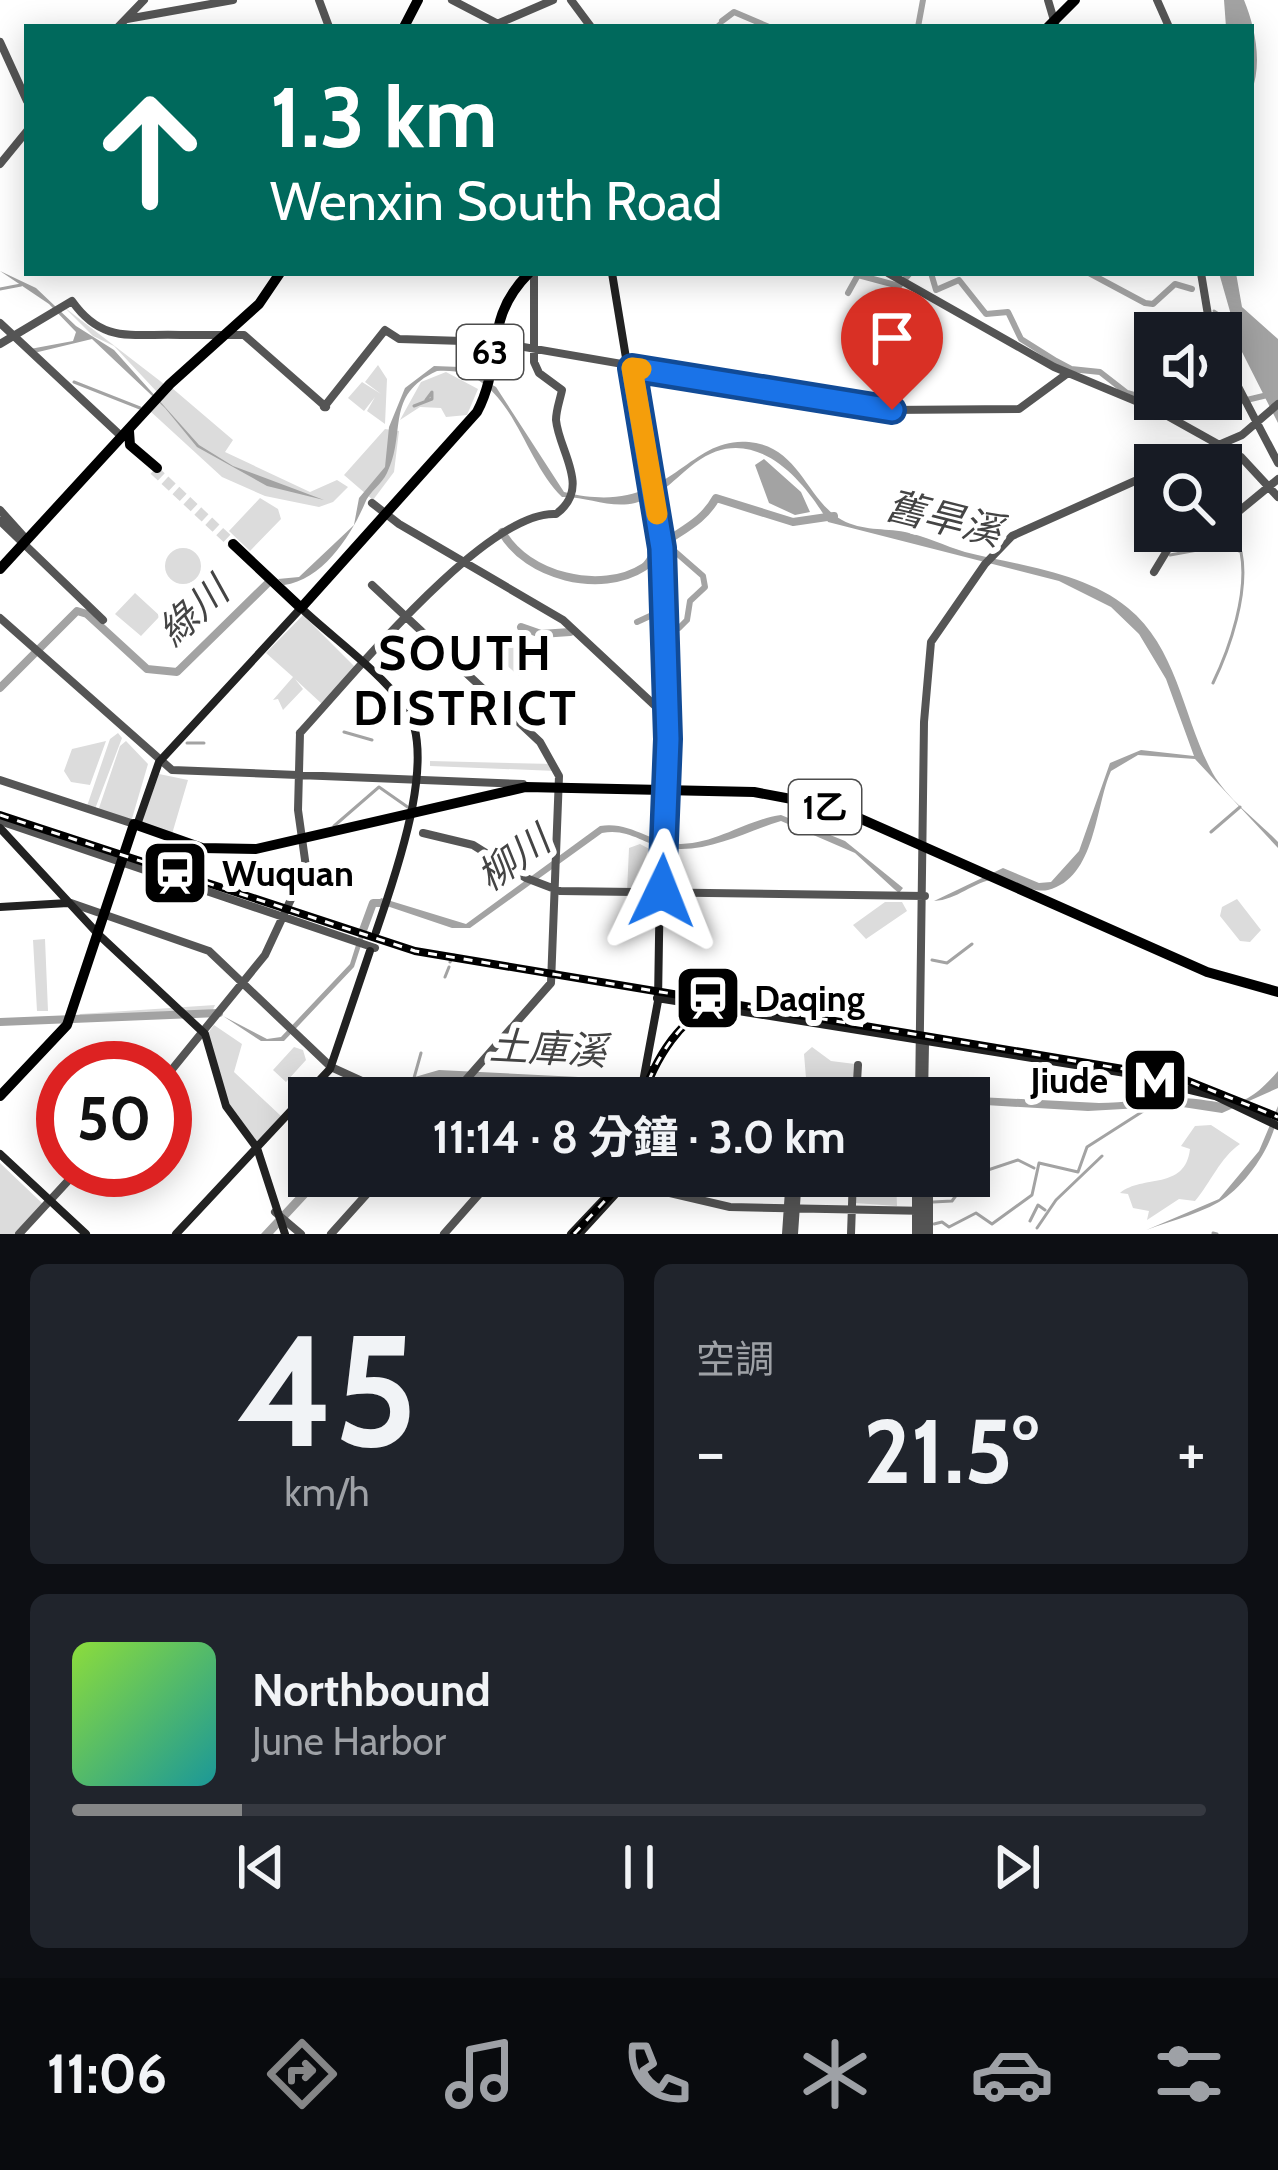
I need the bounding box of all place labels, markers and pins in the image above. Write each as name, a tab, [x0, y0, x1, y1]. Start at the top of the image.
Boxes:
pin	[841, 287, 943, 410]
station icon: Wuquan	[140, 838, 210, 908]
place label: Wuquan	[222, 851, 354, 895]
station icon: Daqing	[673, 963, 743, 1033]
place label: Daqing	[754, 976, 865, 1020]
metro station icon: Jiude	[1120, 1045, 1190, 1115]
place label: Jiude	[1030, 1058, 1108, 1102]

